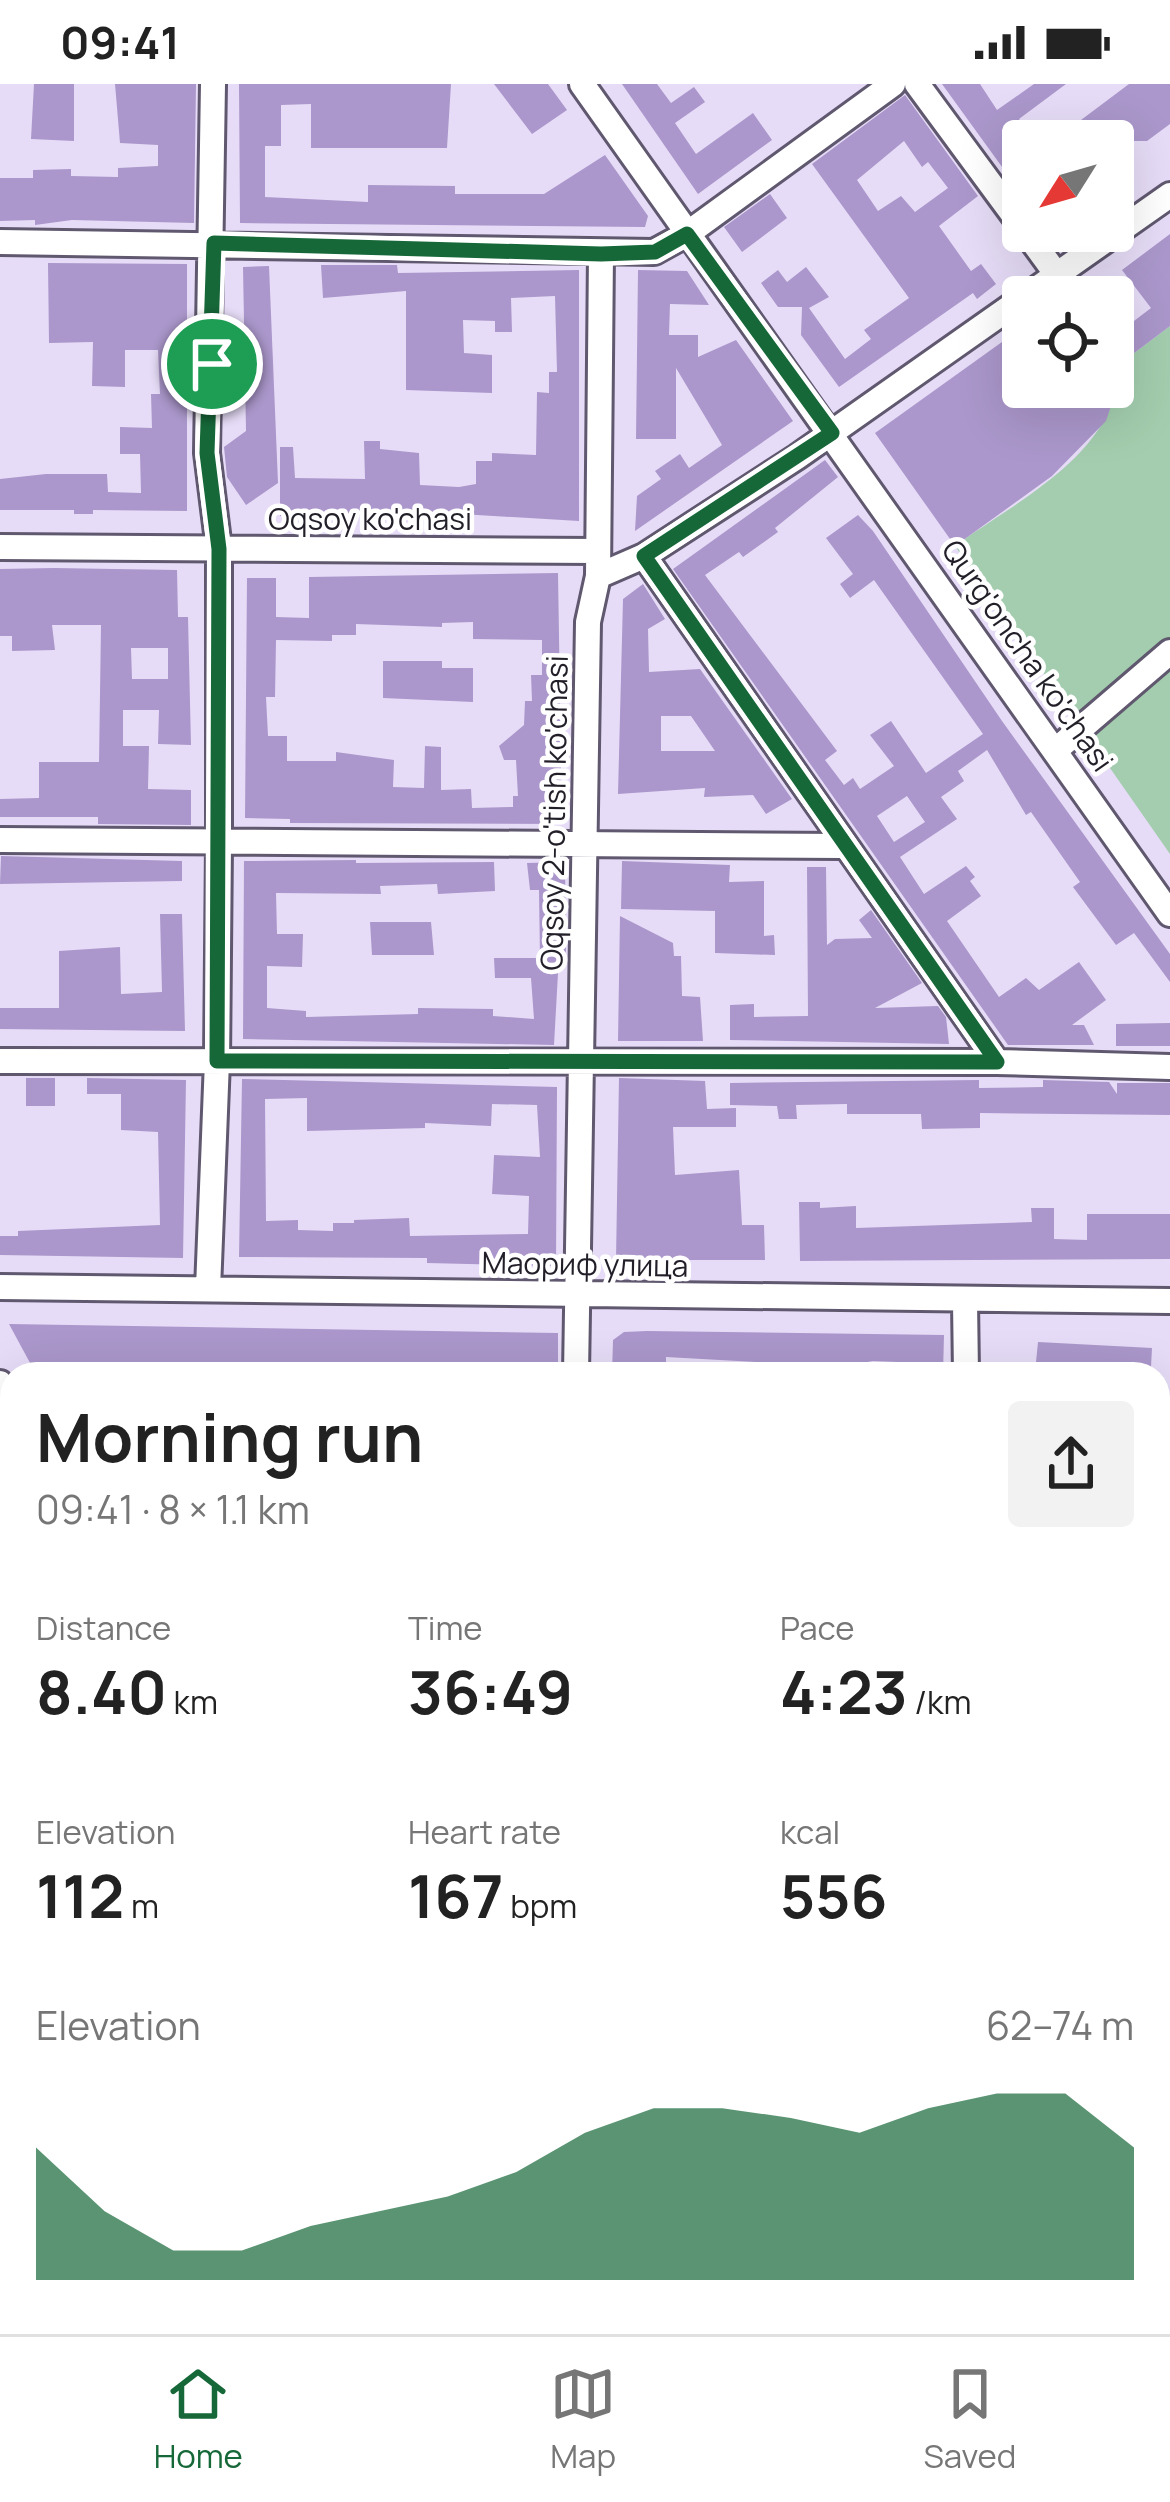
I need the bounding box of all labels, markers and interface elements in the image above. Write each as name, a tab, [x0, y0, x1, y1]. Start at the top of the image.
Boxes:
text: 09:41	[60, 11, 180, 73]
north arrow	[1002, 120, 1134, 252]
map controls	[1002, 120, 1134, 408]
button: locate	[1002, 276, 1134, 408]
pin	[161, 313, 263, 415]
icon: arrive	[179, 331, 245, 397]
street label: Oqsoy ko'chasi	[268, 498, 472, 539]
street label: Qurg'oncha ko'chasi	[933, 531, 1124, 779]
street label: Oqsoy 2-o'tish ko'chasi	[530, 655, 577, 971]
street label: Маориф улица	[481, 1241, 689, 1286]
text: Morning run	[36, 1392, 423, 1482]
button: share	[1008, 1401, 1134, 1527]
text: 09:41 · 8 × 1.1 km	[36, 1482, 310, 1536]
text: Distance	[36, 1605, 171, 1650]
text: Time	[408, 1605, 483, 1650]
text: Pace	[780, 1605, 855, 1650]
text: 8.40	[36, 1650, 167, 1732]
text: 36:49	[408, 1650, 573, 1732]
text: 4:23	[780, 1650, 908, 1732]
text: km	[167, 1679, 218, 1724]
text: /km	[908, 1679, 971, 1724]
text: Elevation	[36, 1809, 175, 1854]
text: Heart rate	[408, 1809, 561, 1854]
text: kcal	[780, 1809, 840, 1854]
text: 112	[36, 1854, 124, 1936]
text: 167	[408, 1854, 504, 1936]
text: 556	[780, 1854, 888, 1936]
text: m	[124, 1883, 159, 1928]
text: bpm	[504, 1883, 577, 1928]
text: Elevation	[36, 1998, 201, 2052]
text: 62–74 m	[986, 1998, 1134, 2052]
tab: Home	[154, 2361, 243, 2478]
tab: Map	[550, 2361, 616, 2478]
tab: Saved	[923, 2361, 1016, 2478]

